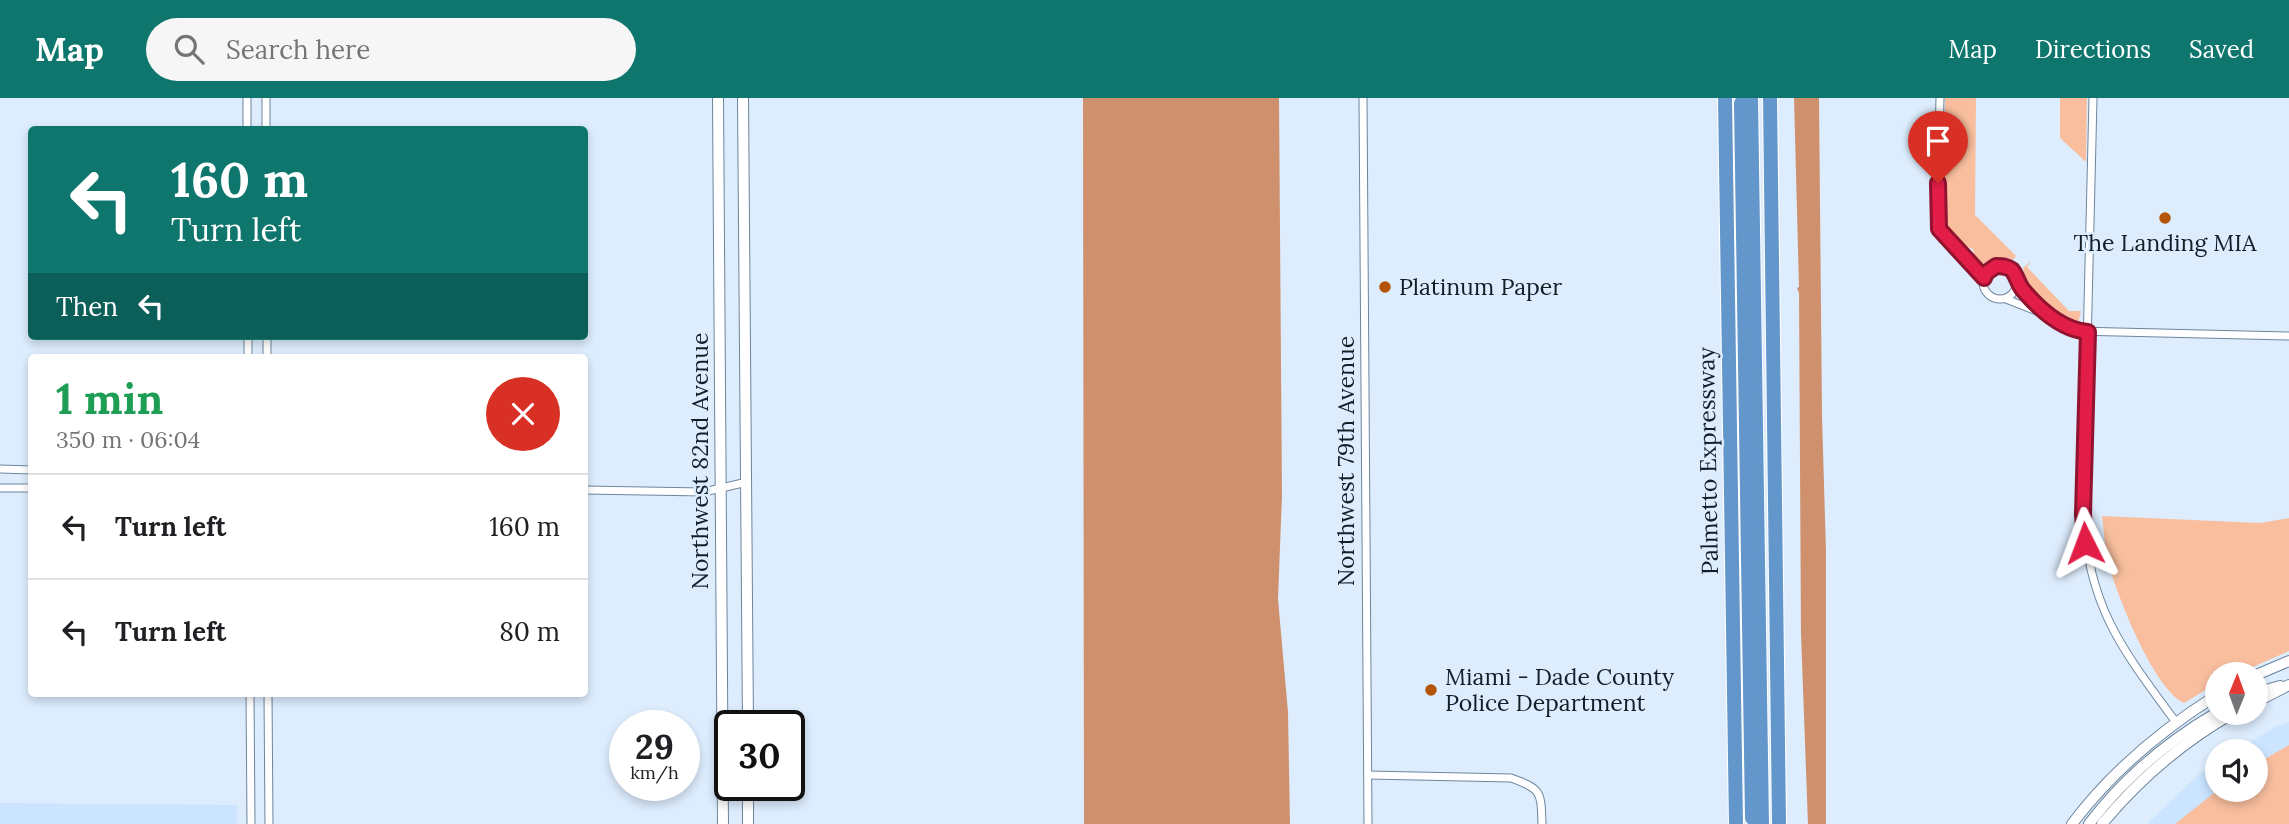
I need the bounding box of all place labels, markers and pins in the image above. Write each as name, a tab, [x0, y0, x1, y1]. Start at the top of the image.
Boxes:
pin	[1908, 111, 1968, 183]
marker: The Landing MIA	[2157, 210, 2173, 226]
place label: The Landing MIA	[2074, 228, 2257, 257]
place label: Platinum Paper	[1399, 272, 1562, 301]
marker: Platinum Paper	[1377, 279, 1393, 295]
place label: Miami - Dade County Police Department	[1445, 662, 1675, 717]
marker: Miami - Dade County Police Department	[1423, 682, 1439, 698]

